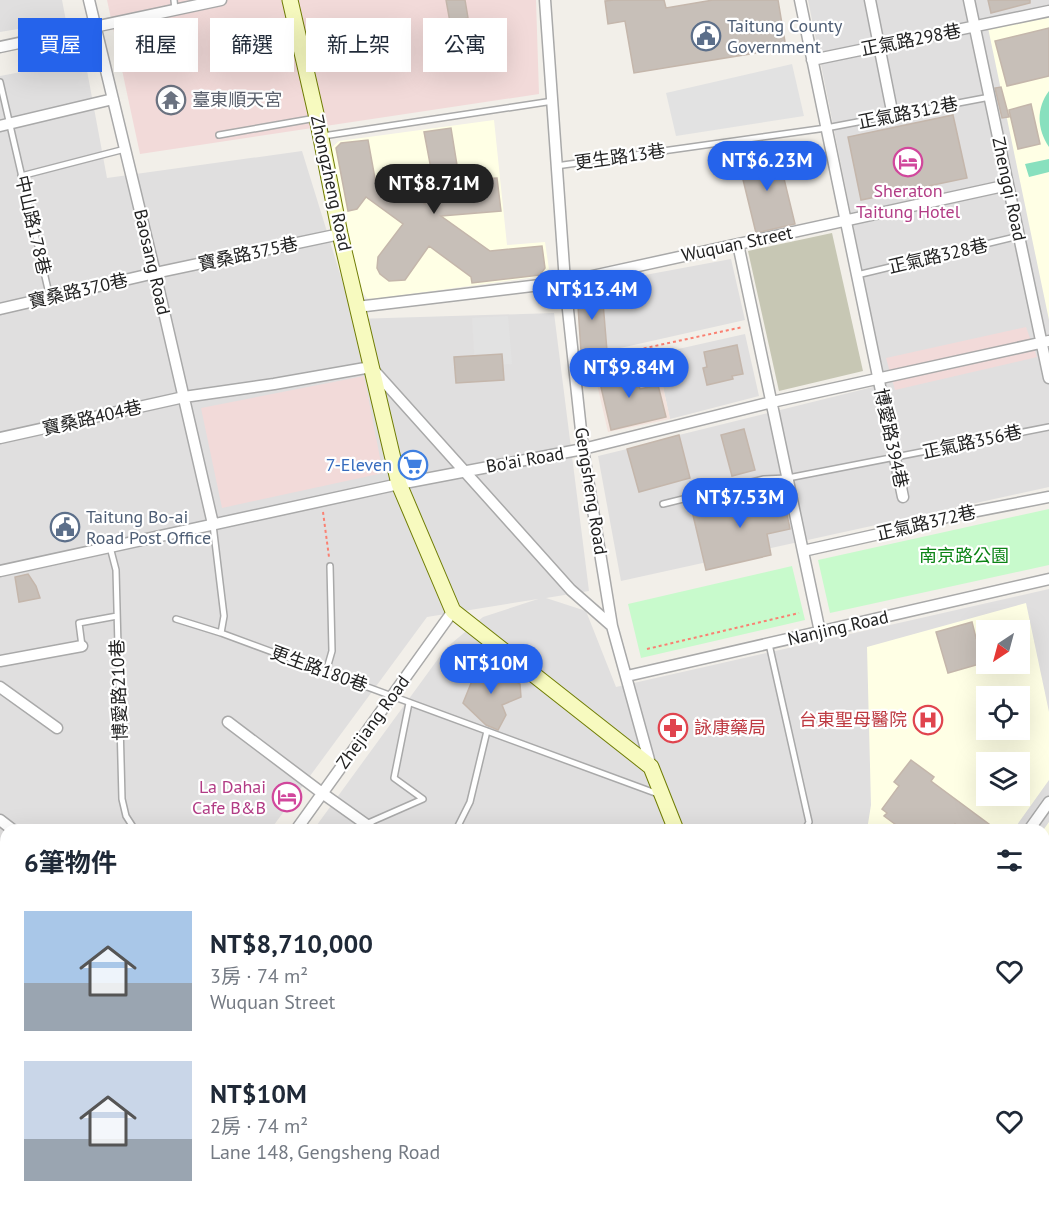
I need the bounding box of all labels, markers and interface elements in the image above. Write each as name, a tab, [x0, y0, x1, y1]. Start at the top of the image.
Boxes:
place label: Taitung County Government	[727, 14, 843, 58]
chip: 買屋	[18, 18, 102, 72]
chip: 租屋	[114, 18, 198, 72]
chip: 篩選	[210, 18, 294, 72]
chip: 新上架	[306, 18, 411, 72]
chip: 公寓	[423, 18, 507, 72]
street label: 正氣路298巷	[859, 19, 963, 60]
public building icon: Taitung County Government	[690, 20, 722, 52]
temple icon: 臺東順天宮	[155, 84, 187, 116]
place label: 臺東順天宮	[192, 88, 282, 111]
street label: 正氣路312巷	[856, 92, 960, 133]
street label: Zhongzheng Road	[306, 113, 357, 253]
street label: Zhengqi Road	[987, 135, 1032, 243]
street label: 更生路13巷	[573, 139, 667, 174]
pin: NT$6.23M	[705, 141, 829, 192]
hotel icon: Sheraton Taitung Hotel	[892, 146, 924, 178]
text: NT$6.23M	[722, 147, 812, 173]
pin: NT$8.71M	[372, 164, 496, 215]
text: NT$8.71M	[389, 170, 479, 196]
street label: 中山路178巷	[11, 173, 56, 277]
place label: Sheraton Taitung Hotel	[856, 179, 961, 223]
street label: Baosang Road	[129, 207, 176, 317]
street label: Wuquan Street	[679, 221, 794, 266]
street label: 寶桑路375巷	[196, 232, 300, 275]
street label: 正氣路328巷	[886, 233, 990, 278]
street label: 寶桑路370巷	[26, 268, 130, 313]
pin: NT$13.4M	[530, 270, 654, 321]
text: NT$13.4M	[547, 276, 637, 302]
pin: NT$9.84M	[567, 348, 691, 399]
text: NT$9.84M	[584, 354, 674, 380]
street label: 博愛路394巷	[870, 386, 913, 490]
street label: 寶桑路404巷	[40, 395, 144, 440]
street label: 正氣路356巷	[920, 420, 1024, 463]
street label: Gengsheng Road	[570, 426, 613, 556]
street label: Bo'ai Road	[484, 441, 566, 478]
supermarket icon: 7-Eleven	[397, 449, 429, 481]
place label: 7-Eleven	[326, 453, 392, 476]
pin: NT$7.53M	[678, 478, 802, 529]
text: NT$7.53M	[696, 484, 784, 510]
street label: 正氣路372巷	[874, 500, 978, 545]
place label: Taitung Bo-ai Road Post Office	[86, 505, 211, 549]
public building icon: Taitung Bo-ai Road Post Office	[49, 511, 81, 543]
park label: 南京路公園	[919, 544, 1009, 567]
street label: Nanjing Road	[785, 605, 891, 650]
north arrow	[976, 620, 1030, 674]
map controls	[976, 620, 1030, 806]
street label: 博愛路210巷	[105, 639, 132, 741]
street label: 更生路180巷	[268, 640, 371, 697]
pin: NT$10M	[442, 644, 540, 695]
text: NT$10M	[454, 650, 528, 676]
street label: Zhejiang Road	[331, 671, 414, 773]
button: locate	[976, 686, 1030, 740]
hospital icon: 台東聖母醫院	[912, 704, 944, 736]
place label: 台東聖母醫院	[799, 708, 907, 731]
pharmacy icon: 詠康藥局	[657, 712, 689, 744]
place label: 詠康藥局	[694, 716, 766, 739]
button: layers	[976, 752, 1030, 806]
place label: La Dahai Cafe B&B	[192, 775, 266, 819]
hotel icon: La Dahai Cafe B&B	[271, 781, 303, 813]
icon: filters	[993, 844, 1026, 877]
text: 6筆物件	[24, 846, 117, 879]
text: NT$8,710,000	[210, 927, 373, 960]
icon: home	[72, 935, 144, 1007]
icon: heart	[993, 955, 1026, 988]
text: 3房 · 74 m²	[210, 963, 308, 989]
text: Wuquan Street	[210, 989, 335, 1015]
text: NT$10M	[210, 1077, 307, 1110]
icon: home	[72, 1085, 144, 1157]
icon: heart	[993, 1105, 1026, 1138]
text: 2房 · 74 m²	[210, 1113, 308, 1139]
text: Lane 148, Gengsheng Road	[210, 1139, 440, 1165]

